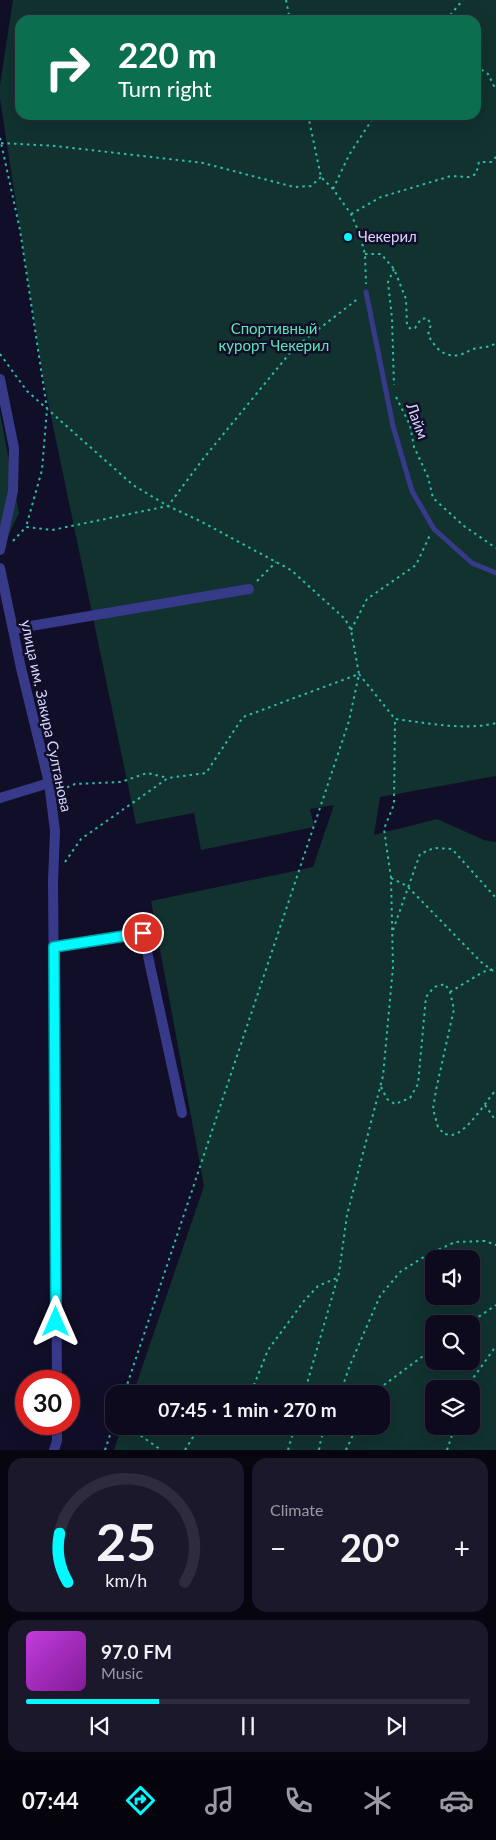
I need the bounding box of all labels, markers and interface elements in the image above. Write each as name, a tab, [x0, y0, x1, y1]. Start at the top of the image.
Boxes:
text: 220 m	[118, 33, 217, 75]
icon: right	[35, 35, 100, 100]
text: Turn right	[118, 75, 212, 102]
place label: Чекерил	[358, 227, 417, 245]
marker: Чекерил	[342, 231, 354, 243]
park label: Спортивный курорт Чекерил	[219, 319, 329, 354]
street label: Лайм	[403, 399, 433, 441]
street label: улица им. Закира Султанова	[18, 618, 76, 813]
pin	[122, 912, 164, 954]
icon: arrive	[129, 919, 157, 947]
map controls	[425, 1250, 480, 1435]
button: sound	[425, 1250, 480, 1305]
position arrow	[29, 1295, 81, 1347]
button: search	[425, 1315, 480, 1370]
speed limit sign: 30	[15, 1370, 80, 1435]
button: layers	[425, 1380, 480, 1435]
text: 07:45 · 1 min · 270 m	[158, 1398, 337, 1421]
text: Climate	[270, 1500, 323, 1519]
text: 25	[96, 1510, 156, 1572]
text: 20°	[340, 1524, 400, 1570]
text: −	[270, 1531, 286, 1565]
text: +	[454, 1531, 470, 1565]
text: km/h	[105, 1569, 147, 1591]
text: 97.0 FM	[101, 1640, 172, 1663]
text: Music	[101, 1663, 143, 1682]
icon: previous	[86, 1712, 114, 1740]
icon: pause	[234, 1712, 262, 1740]
icon: next	[382, 1712, 410, 1740]
icon: directions	[123, 1783, 158, 1818]
icon: music	[202, 1783, 237, 1818]
icon: phone	[281, 1783, 316, 1818]
icon: climate	[360, 1783, 395, 1818]
icon: car	[439, 1783, 474, 1818]
text: 07:44	[22, 1787, 79, 1814]

